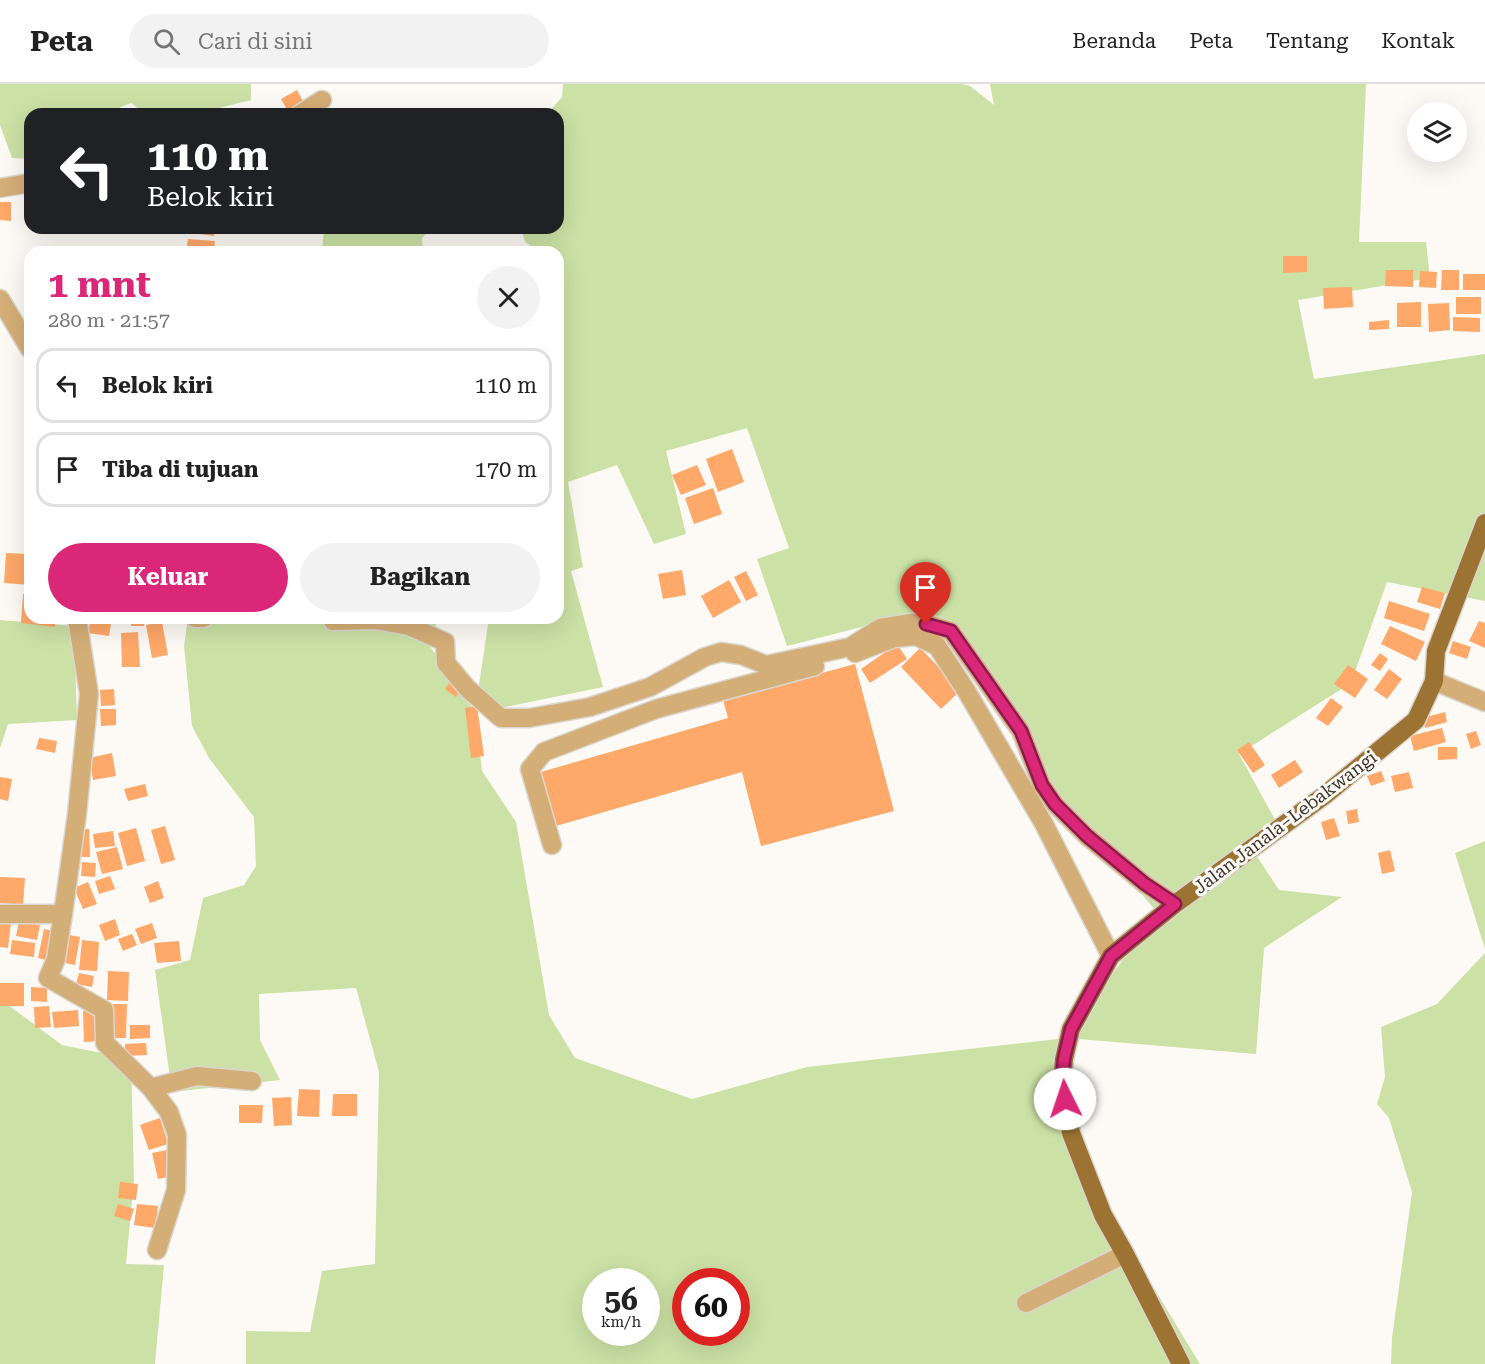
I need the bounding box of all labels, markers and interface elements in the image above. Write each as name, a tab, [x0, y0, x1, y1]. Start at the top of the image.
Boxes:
search box	[129, 14, 549, 68]
text: Peta	[30, 25, 93, 58]
icon: search	[150, 25, 183, 58]
text: Cari di sini	[198, 29, 313, 54]
text: Beranda	[1072, 29, 1156, 53]
text: Peta	[1189, 29, 1233, 53]
text: Tentang	[1266, 29, 1348, 53]
text: Kontak	[1381, 29, 1455, 53]
map controls	[1407, 102, 1467, 162]
button: layers	[1407, 102, 1467, 162]
text: 110 m	[147, 131, 269, 180]
icon: left	[48, 132, 126, 210]
text: Belok kiri	[147, 181, 274, 213]
text: 1 mnt	[48, 264, 151, 306]
button: close	[477, 266, 540, 329]
text: 280 m · 21:57	[48, 308, 170, 332]
icon: left	[51, 369, 84, 402]
text: Belok kiri	[102, 373, 213, 398]
text: 110 m	[474, 373, 537, 398]
icon: arrive	[51, 453, 84, 486]
text: Tiba di tujuan	[102, 457, 258, 482]
text: 170 m	[474, 457, 537, 482]
button: Keluar	[48, 543, 288, 612]
button: Bagikan	[300, 543, 540, 612]
pin	[900, 562, 951, 624]
icon: arrive	[909, 571, 942, 604]
street label: Jalan Janala–Lebakwangi	[1190, 746, 1381, 898]
position arrow	[1033, 1067, 1097, 1131]
speed limit sign: 60	[672, 1268, 750, 1346]
text: 56	[604, 1282, 638, 1317]
text: km/h	[601, 1313, 641, 1331]

